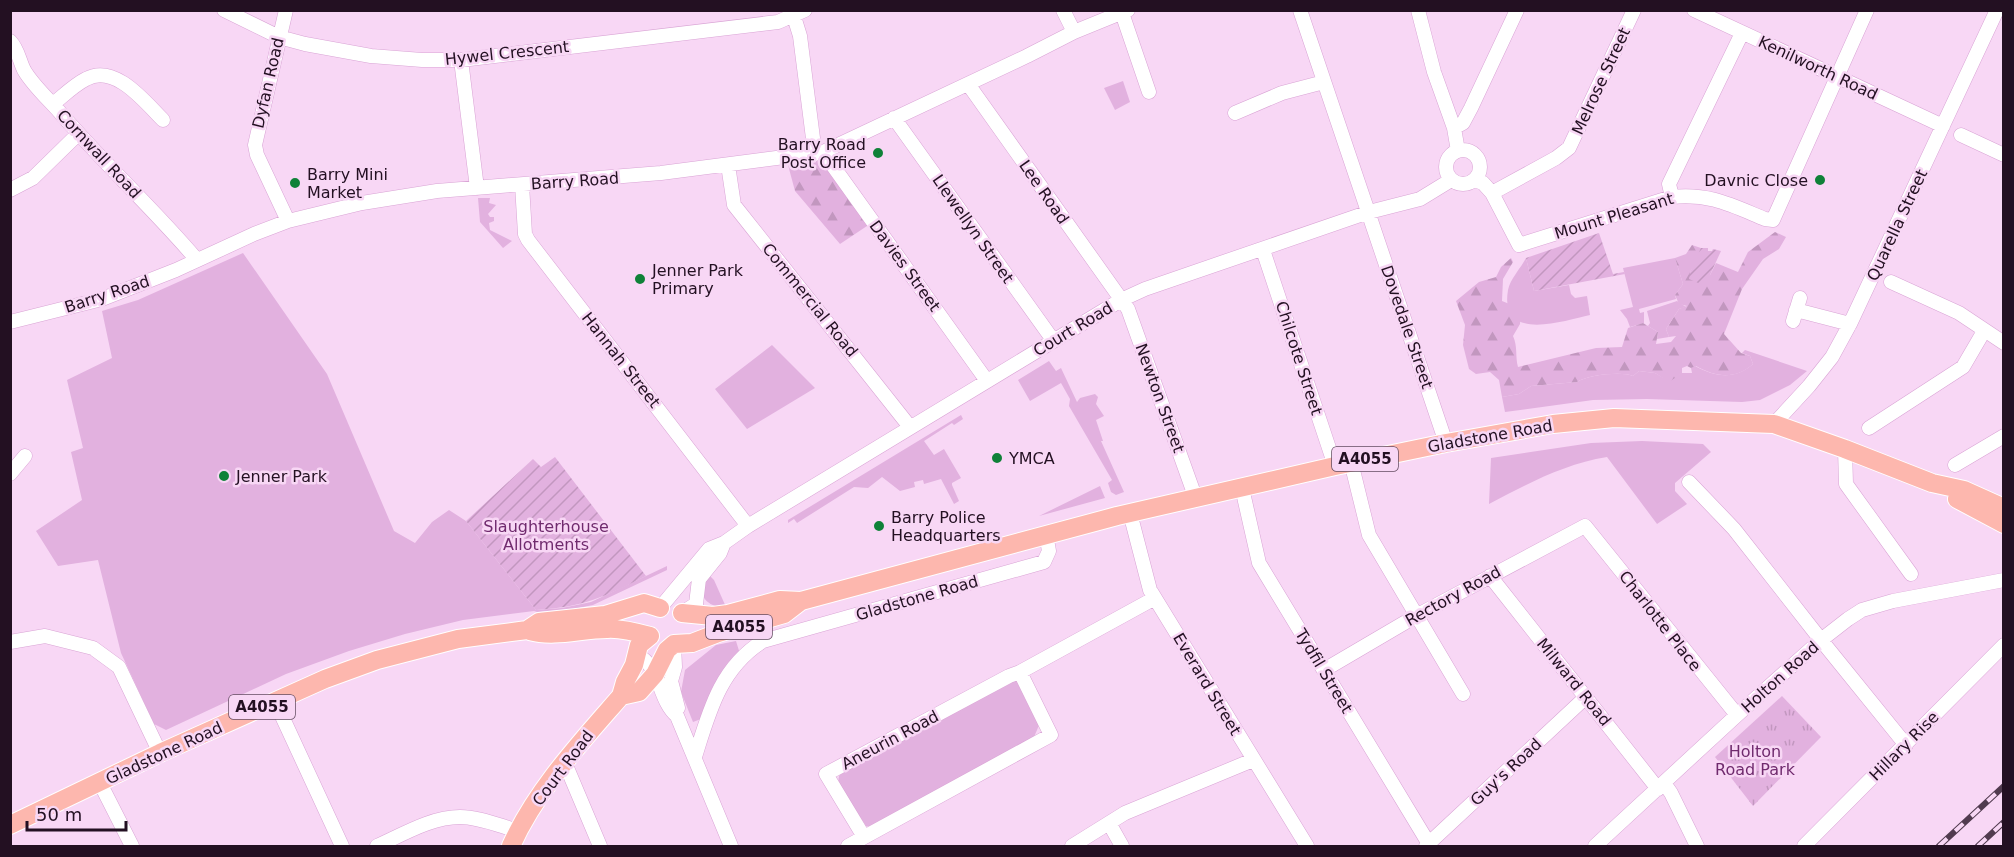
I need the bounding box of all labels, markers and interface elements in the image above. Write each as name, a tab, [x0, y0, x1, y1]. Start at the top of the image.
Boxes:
street label: Melrose Street	[1568, 24, 1634, 138]
street label: Kenilworth Road	[1755, 32, 1881, 104]
street label: Dyfan Road	[248, 36, 288, 130]
street label: Hywel Crescent	[444, 37, 570, 69]
street label: Cornwall Road	[53, 106, 145, 202]
place label: Barry Road Post Office	[778, 135, 866, 172]
marker: Barry Road Post Office	[871, 146, 885, 160]
street label: Lee Road	[1015, 156, 1073, 228]
place label: Barry Mini Market	[307, 165, 388, 202]
street label: Quarella Street	[1863, 166, 1931, 284]
street label: Barry Road	[530, 168, 620, 194]
street label: Llewellyn Street	[928, 171, 1018, 287]
place label: Davnic Close	[1704, 171, 1808, 190]
marker: Davnic Close	[1813, 173, 1827, 187]
marker: Barry Mini Market	[288, 176, 302, 190]
street label: Mount Pleasant	[1552, 189, 1676, 243]
street label: Davies Street	[866, 217, 944, 315]
street label: Commercial Road	[758, 239, 862, 361]
place label: Jenner Park Primary	[651, 261, 744, 298]
street label: Dovedale Street	[1377, 263, 1437, 391]
street label: Barry Road	[62, 271, 152, 317]
marker: Jenner Park Primary	[633, 272, 647, 286]
street label: Court Road	[1030, 298, 1116, 360]
street label: Chilcote Street	[1272, 299, 1326, 417]
street label: Hannah Street	[578, 309, 664, 411]
street label: Newton Street	[1131, 341, 1189, 455]
street label: Gladstone Road	[1426, 416, 1554, 456]
road number: A4055	[1332, 447, 1398, 471]
place label: YMCA	[1008, 449, 1055, 468]
marker: YMCA	[990, 451, 1004, 465]
place label: Jenner Park	[235, 467, 328, 486]
marker: Jenner Park	[217, 469, 231, 483]
place label: Barry Police Headquarters	[891, 508, 1001, 545]
park label: Slaughterhouse Allotments	[483, 517, 609, 554]
marker: Barry Police Headquarters	[872, 519, 886, 533]
street label: Rectory Road	[1402, 562, 1504, 630]
street label: Charlotte Place	[1615, 567, 1705, 675]
street label: Gladstone Road	[854, 571, 980, 625]
road number: A4055	[706, 615, 772, 639]
street label: Tydfil Street	[1291, 624, 1357, 717]
street label: Everard Street	[1169, 629, 1245, 739]
street label: Milward Road	[1533, 634, 1615, 730]
street label: Holton Road	[1737, 637, 1823, 717]
road number: A4055	[229, 695, 295, 719]
street label: Aneurin Road	[838, 706, 942, 774]
street label: Hillary Rise	[1865, 707, 1943, 785]
street label: Gladstone Road	[103, 718, 225, 788]
street label: Court Road	[529, 727, 597, 809]
street label: Guy's Road	[1467, 734, 1545, 810]
park label: Holton Road Park	[1715, 742, 1796, 779]
scale bar	[27, 794, 126, 832]
text: 50 m	[36, 804, 82, 825]

